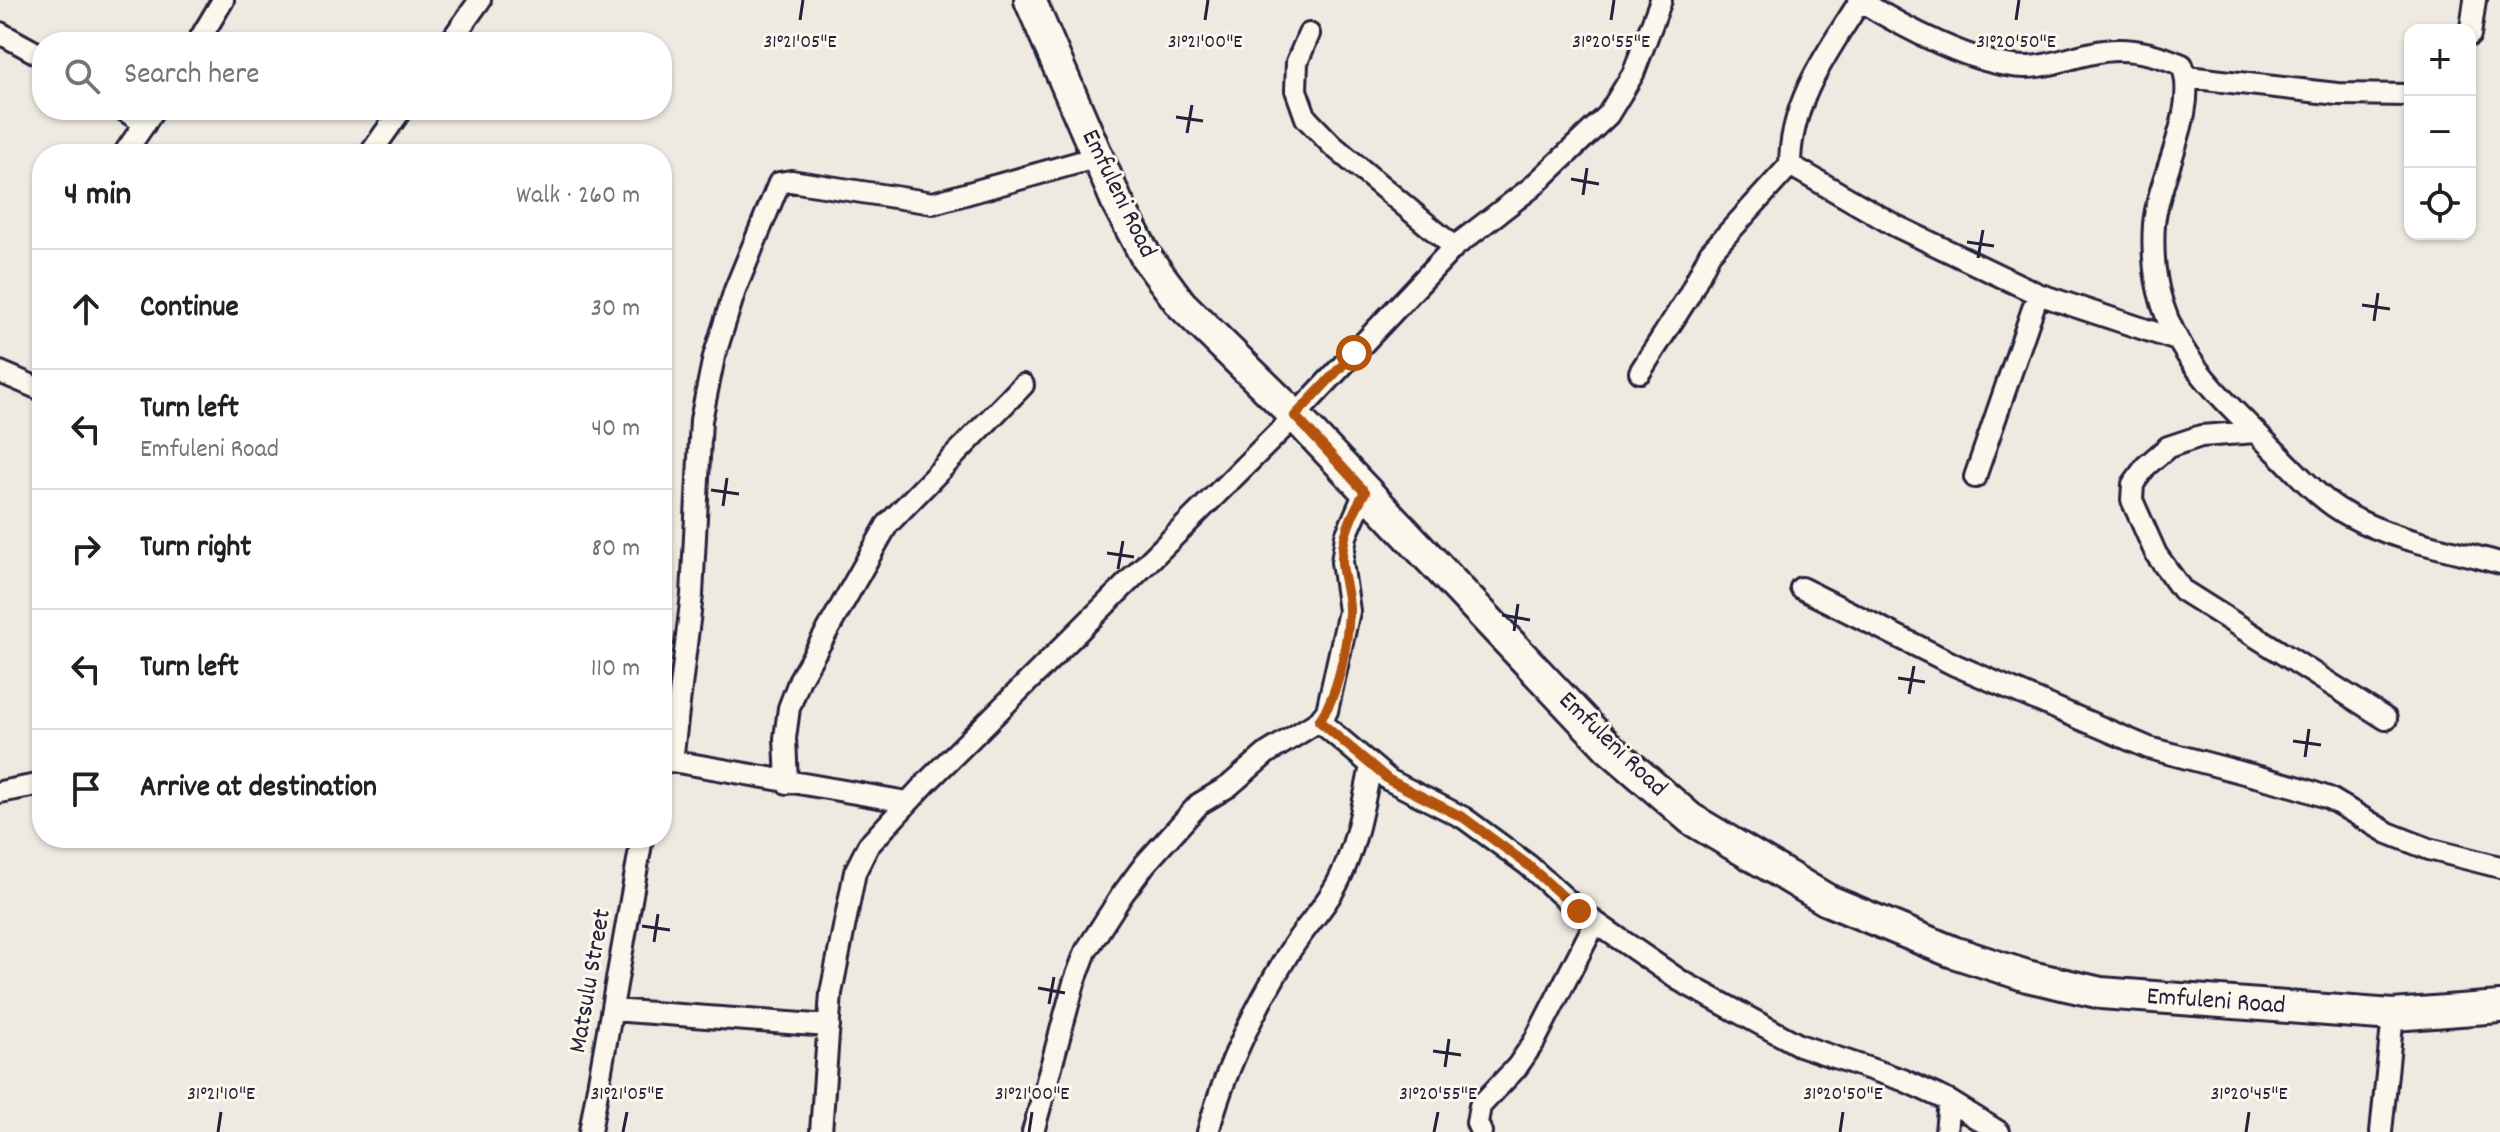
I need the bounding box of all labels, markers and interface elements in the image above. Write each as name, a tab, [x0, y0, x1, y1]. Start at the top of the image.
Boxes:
map controls	[2404, 24, 2476, 240]
button: +	[2404, 24, 2476, 96]
text: 31°21'05"E	[763, 29, 837, 57]
text: 31°21'00"E	[1168, 29, 1242, 57]
text: 31°20'55"E	[1572, 29, 1650, 57]
text: 31°20'50"E	[1976, 29, 2056, 57]
search box	[32, 32, 672, 120]
icon: search	[60, 54, 104, 98]
text: Search here	[124, 55, 260, 98]
button: −	[2404, 96, 2476, 168]
street label: Emfuleni Road	[1071, 123, 1165, 265]
button: locate	[2404, 168, 2476, 240]
text: 4 min	[64, 172, 131, 221]
text: Walk · 260 m	[516, 178, 640, 215]
icon: ahead	[64, 287, 108, 331]
text: Continue	[140, 288, 239, 331]
text: 30 m	[590, 291, 640, 328]
route start	[1336, 335, 1372, 371]
text: Turn left	[140, 389, 239, 432]
icon: left	[64, 407, 108, 451]
text: 40 m	[591, 411, 640, 448]
text: Emfuleni Road	[140, 432, 279, 469]
icon: right	[64, 527, 108, 571]
text: Turn right	[140, 528, 251, 571]
text: 80 m	[592, 531, 640, 568]
icon: left	[64, 647, 108, 691]
text: Turn left	[140, 648, 239, 691]
text: 110 m	[591, 651, 640, 688]
street label: Emfuleni Road	[1549, 683, 1675, 807]
icon: arrive	[64, 767, 108, 811]
text: Arrive at destination	[140, 768, 377, 811]
route end	[1561, 893, 1597, 929]
street label: Matsulu Street	[560, 906, 622, 1056]
street label: Emfuleni Road	[2145, 979, 2287, 1025]
text: 31°21'10"E	[187, 1081, 255, 1109]
text: 31°21'05"E	[590, 1081, 664, 1109]
text: 31°21'00"E	[995, 1081, 1069, 1109]
text: 31°20'55"E	[1399, 1081, 1477, 1109]
text: 31°20'50"E	[1803, 1081, 1883, 1109]
text: 31°20'45"E	[2210, 1081, 2288, 1109]

